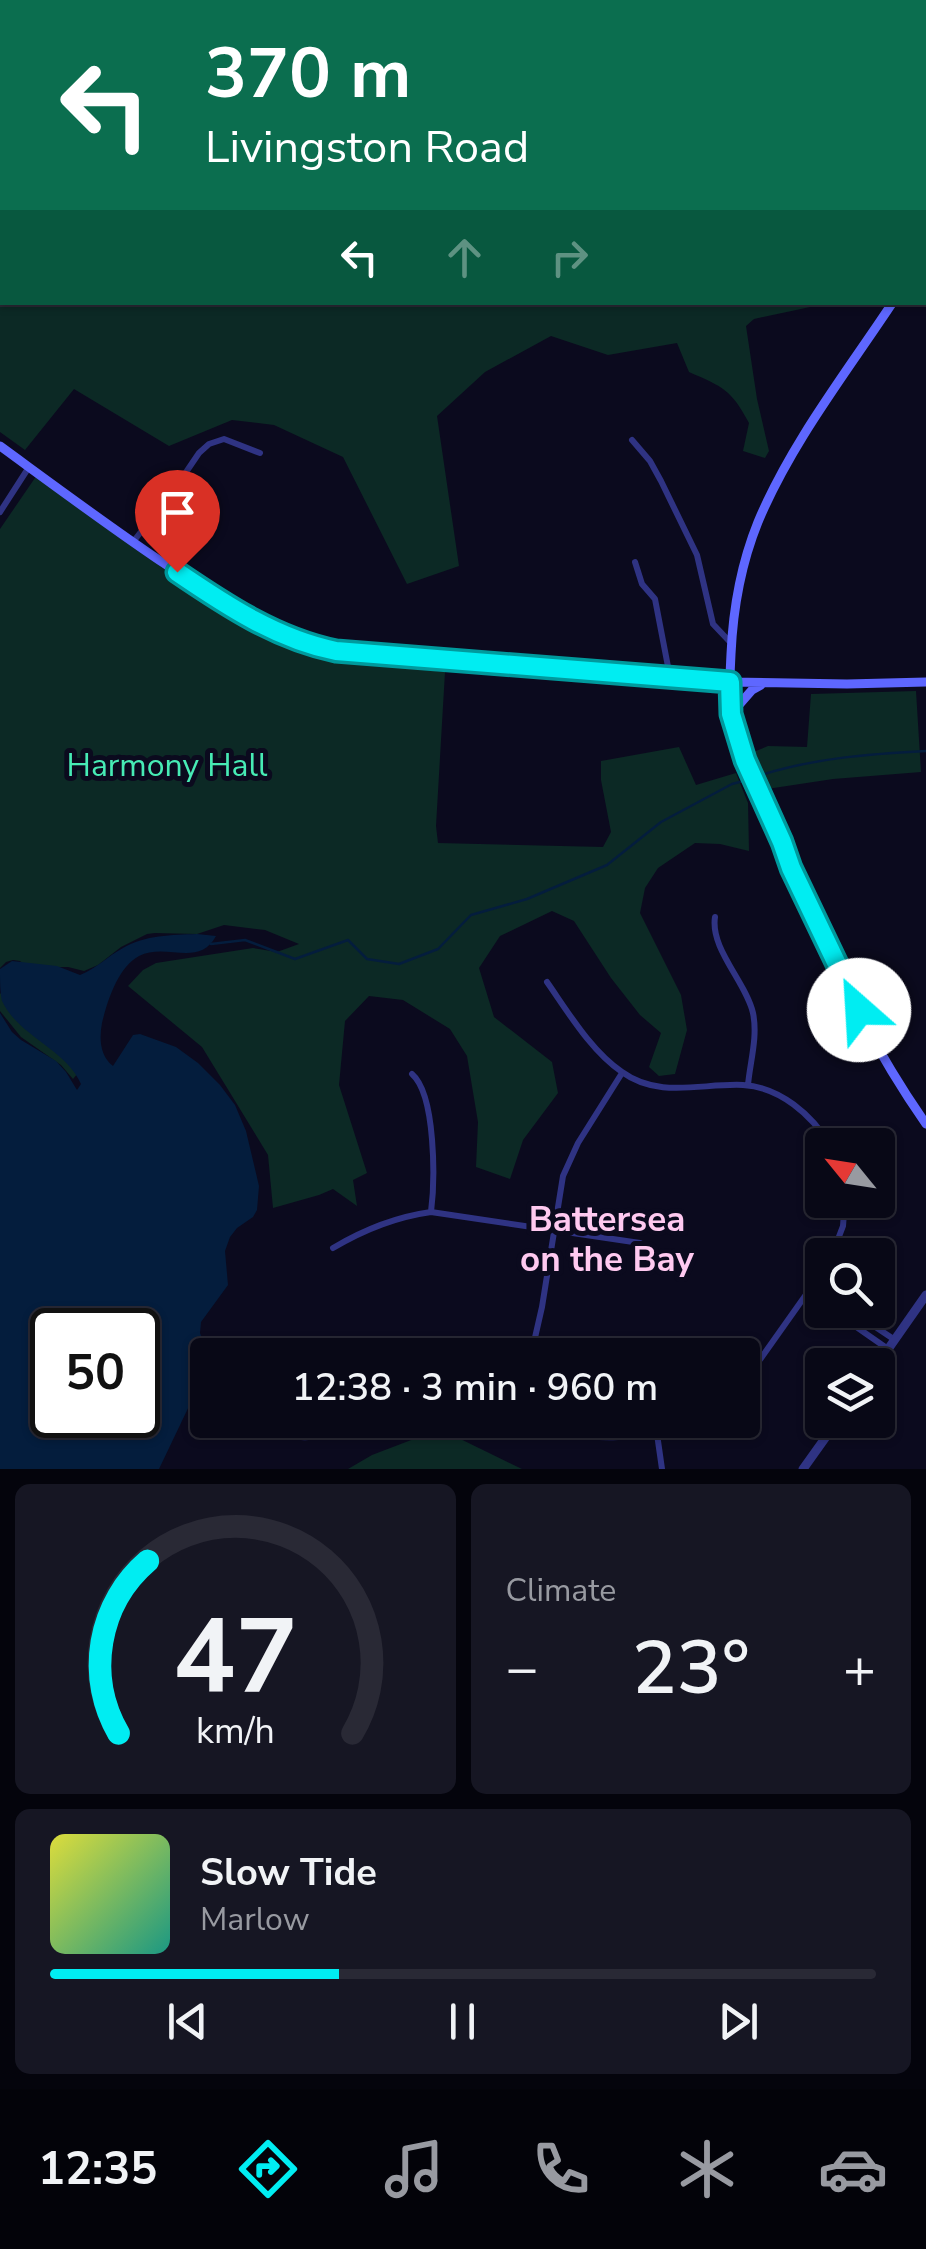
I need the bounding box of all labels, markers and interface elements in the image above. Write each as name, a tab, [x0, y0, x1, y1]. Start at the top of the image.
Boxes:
text: 370 m	[205, 26, 411, 122]
icon: left	[40, 40, 170, 170]
text: Livingston Road	[205, 117, 529, 178]
icon: left	[332, 230, 387, 285]
icon: ahead	[437, 230, 492, 285]
icon: right	[542, 230, 597, 285]
pin	[135, 470, 220, 573]
icon: arrive	[150, 485, 205, 540]
park label: Harmony Hall	[67, 744, 268, 787]
position arrow	[807, 958, 911, 1062]
north arrow	[805, 1128, 895, 1218]
map controls	[805, 1128, 895, 1438]
district label: Battersea on the Bay	[520, 1196, 695, 1283]
button: search	[805, 1238, 895, 1328]
speed limit sign: 50	[30, 1308, 160, 1438]
button: layers	[805, 1348, 895, 1438]
text: 12:38 · 3 min · 960 m	[292, 1362, 658, 1413]
text: Climate	[506, 1569, 616, 1612]
text: 47	[173, 1586, 298, 1728]
text: 23°	[632, 1617, 750, 1719]
text: −	[506, 1631, 539, 1706]
text: +	[843, 1631, 876, 1706]
text: km/h	[196, 1707, 275, 1756]
text: Slow Tide	[200, 1847, 377, 1898]
text: Marlow	[200, 1898, 310, 1941]
icon: previous	[160, 1994, 215, 2049]
icon: pause	[435, 1994, 490, 2049]
icon: next	[711, 1994, 766, 2049]
icon: directions	[233, 2134, 303, 2204]
icon: music	[379, 2134, 449, 2204]
icon: phone	[526, 2134, 596, 2204]
icon: climate	[672, 2134, 742, 2204]
icon: car	[818, 2134, 888, 2204]
text: 12:35	[38, 2139, 157, 2200]

